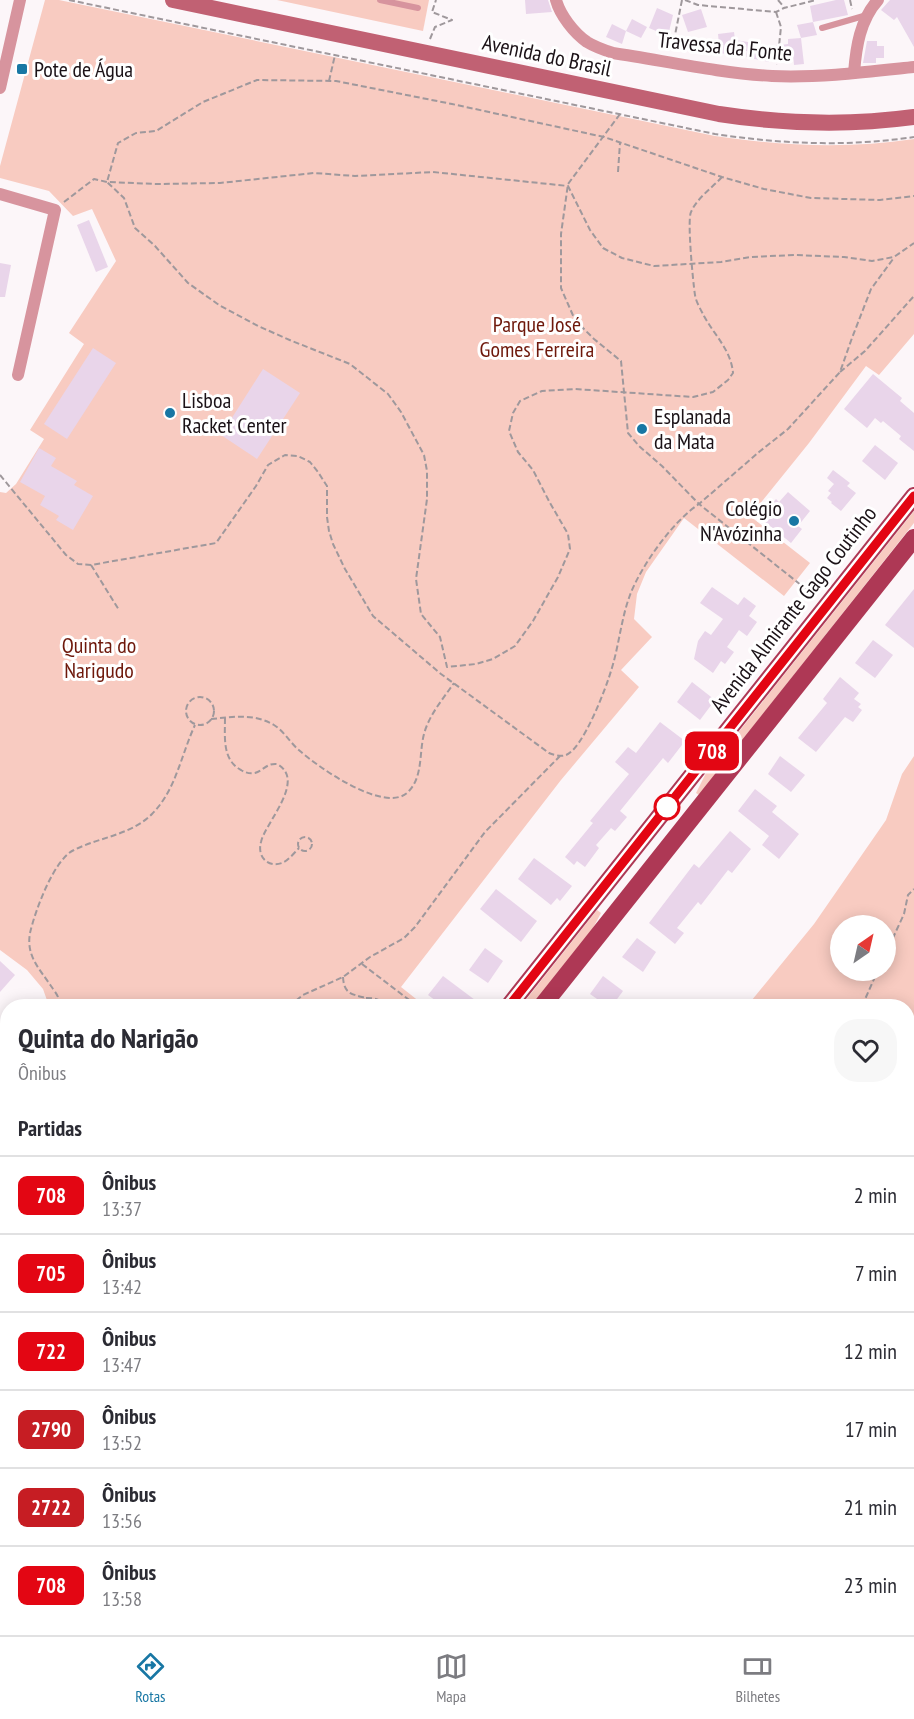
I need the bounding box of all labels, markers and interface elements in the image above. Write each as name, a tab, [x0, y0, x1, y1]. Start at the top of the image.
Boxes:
street label: Travessa da Fonte	[656, 25, 794, 67]
street label: Avenida do Brasil	[480, 28, 615, 82]
place label: Pote de Água	[34, 55, 133, 83]
marker: Pote de Água	[15, 62, 29, 76]
park label: Parque José Gomes Ferreira	[480, 310, 594, 363]
place label: Lisboa Racket Center	[182, 386, 287, 439]
place label: Esplanada da Mata	[654, 402, 731, 455]
marker: Lisboa Racket Center	[163, 406, 177, 420]
marker: Esplanada da Mata	[635, 422, 649, 436]
place label: Colégio N'Avózinha	[700, 494, 782, 547]
street label: Avenida Almirante Gago Coutinho	[704, 500, 882, 718]
marker: Colégio N'Avózinha	[787, 514, 801, 528]
park label: Quinta do Narigudo	[62, 631, 136, 684]
line badge: 708	[678, 732, 746, 771]
text: 708	[697, 738, 727, 765]
unlabelled marker	[654, 794, 680, 820]
north arrow	[830, 915, 896, 981]
map controls	[830, 915, 896, 981]
text: Quinta do Narigão	[18, 1019, 199, 1056]
button: heart	[834, 1019, 897, 1082]
text: Ônibus	[18, 1060, 66, 1086]
text: Partidas	[18, 1114, 82, 1142]
text: Ônibus	[102, 1168, 156, 1196]
text: 2 min	[854, 1181, 897, 1209]
text: 708	[36, 1182, 66, 1209]
text: 13:37	[102, 1196, 142, 1222]
text: Ônibus	[102, 1246, 156, 1274]
text: 7 min	[855, 1259, 897, 1287]
text: 705	[36, 1260, 66, 1287]
text: 13:42	[102, 1274, 142, 1300]
text: Ônibus	[102, 1324, 156, 1352]
text: 12 min	[844, 1337, 897, 1365]
text: 722	[36, 1338, 66, 1365]
text: 13:47	[102, 1352, 142, 1378]
text: Ônibus	[102, 1402, 156, 1430]
text: 17 min	[845, 1415, 897, 1443]
text: 2790	[31, 1416, 71, 1443]
text: 13:52	[102, 1430, 142, 1456]
text: Ônibus	[102, 1480, 156, 1508]
text: 21 min	[844, 1493, 897, 1521]
text: 2722	[31, 1494, 71, 1521]
text: 13:56	[102, 1508, 142, 1534]
text: Ônibus	[102, 1558, 156, 1586]
text: 23 min	[844, 1571, 897, 1599]
text: 708	[36, 1572, 66, 1599]
text: 13:58	[102, 1586, 142, 1612]
tab: Rotas	[134, 1650, 167, 1706]
tab: Mapa	[435, 1650, 468, 1706]
tab: Bilhetes	[735, 1650, 780, 1706]

